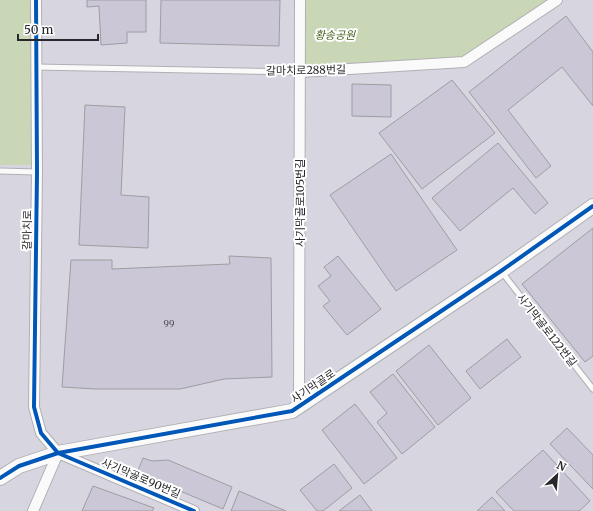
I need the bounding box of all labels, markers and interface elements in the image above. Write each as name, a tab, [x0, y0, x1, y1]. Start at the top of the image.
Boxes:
scale bar	[18, 16, 98, 42]
text: 50 m	[24, 22, 53, 37]
park label: 황송공원	[315, 28, 356, 42]
street label: 갈마치로288번길	[266, 62, 346, 78]
street label: 사기막골로105번길	[293, 159, 307, 247]
street label: 갈마치로	[20, 210, 34, 250]
street label: 사기막골로122번길	[514, 291, 580, 369]
house number: 99	[164, 318, 174, 329]
street label: 사기막골로	[288, 366, 338, 406]
street label: 사기막골로90번길	[99, 455, 183, 501]
north arrow	[537, 455, 577, 495]
text: N	[554, 458, 569, 474]

